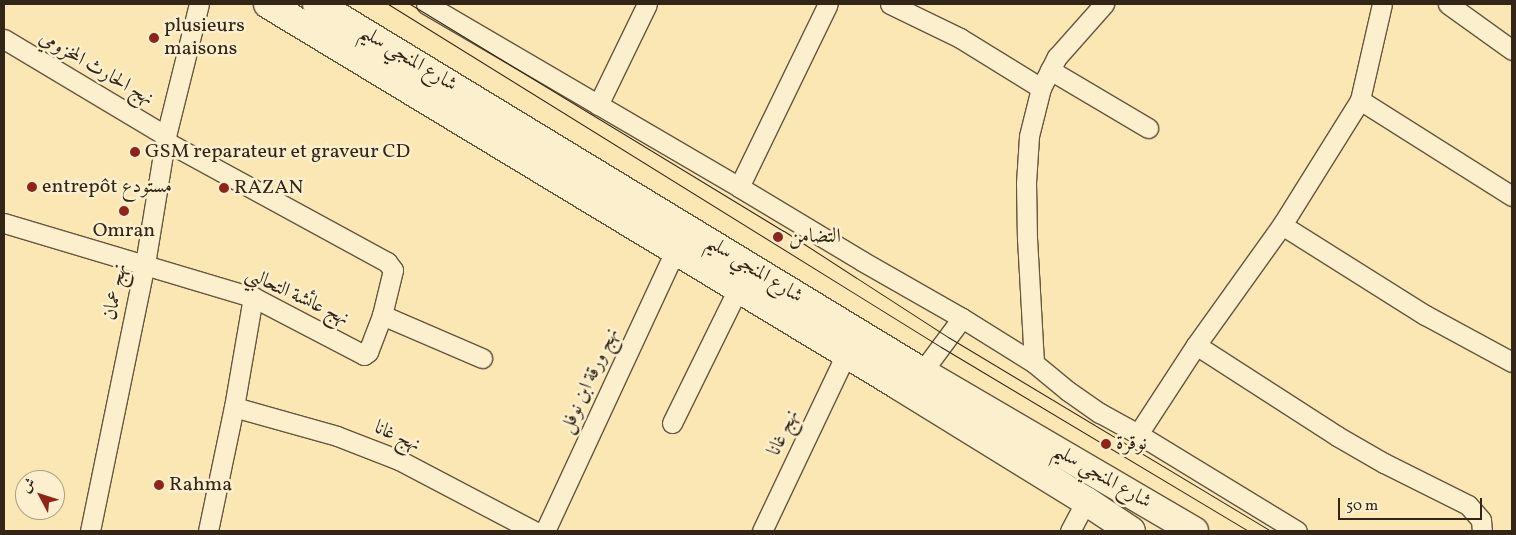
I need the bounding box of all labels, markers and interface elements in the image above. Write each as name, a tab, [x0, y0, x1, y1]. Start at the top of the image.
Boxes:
place label: plusieurs maisons	[164, 14, 245, 61]
street label: شارع المنجي سليم	[355, 21, 461, 97]
street label: نهج الحارث المخزومي	[34, 26, 158, 112]
marker: plusieurs maisons	[148, 32, 160, 44]
place label: GSM reparateur et graveur CD	[145, 140, 410, 164]
marker: GSM reparateur et graveur CD	[129, 146, 141, 158]
place label: entrepôt مستودع	[42, 175, 172, 199]
place label: RAZAN	[234, 176, 303, 200]
marker: entrepôt مستودع	[26, 181, 38, 193]
marker: RAZAN	[218, 182, 230, 194]
marker: Omran	[118, 205, 130, 217]
place label: Omran	[93, 219, 155, 243]
place label: التضامن	[789, 225, 841, 249]
marker: التضامن	[771, 230, 785, 244]
street label: شارع المنجي سليم	[701, 231, 807, 309]
street label: نهج عمان	[99, 261, 133, 323]
street label: نهج عائشة التحالبي	[241, 263, 353, 331]
street label: نهج ورقة ابن نوفل	[555, 324, 625, 438]
street label: نهج غانا	[763, 406, 805, 460]
street label: نهج غانا	[370, 416, 424, 458]
place label: نوقرة	[1116, 432, 1147, 456]
marker: نوقرة	[1100, 438, 1112, 450]
street label: شارع المنجي سليم	[1049, 439, 1155, 515]
north arrow	[15, 470, 65, 520]
place label: Rahma	[169, 473, 232, 497]
text: ش	[17, 474, 41, 497]
marker: Rahma	[153, 479, 165, 491]
scale bar	[1341, 488, 1485, 520]
text: 50 m	[1346, 496, 1378, 517]

